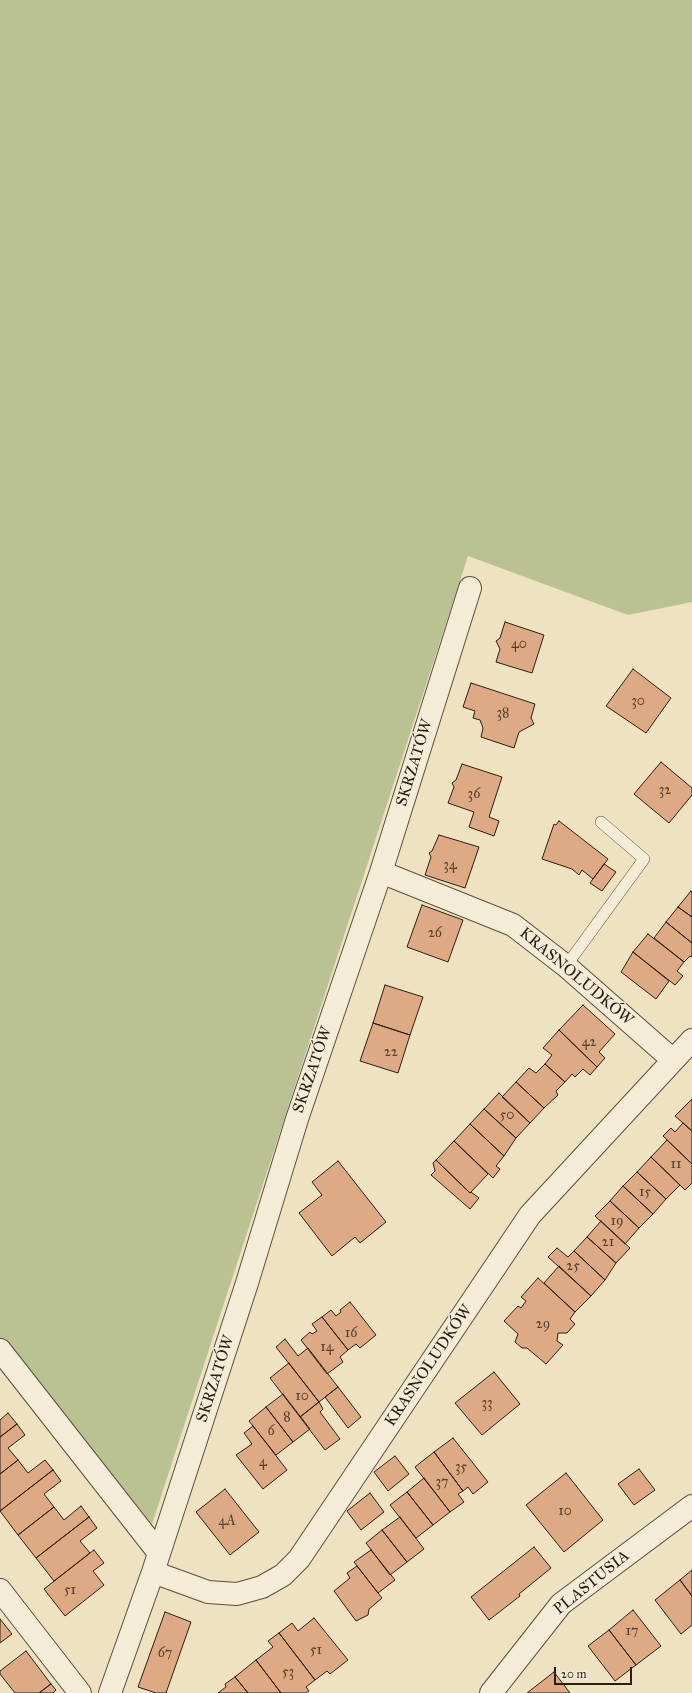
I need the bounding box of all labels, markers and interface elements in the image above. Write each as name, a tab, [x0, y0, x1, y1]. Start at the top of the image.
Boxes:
house number: 40	[511, 637, 527, 653]
house number: 30	[631, 694, 645, 710]
house number: 38	[496, 706, 510, 722]
street label: SKRZATÓW	[393, 717, 437, 809]
house number: 32	[659, 783, 671, 799]
house number: 36	[468, 787, 480, 803]
house number: 34	[443, 858, 457, 874]
street label: KRASNOLUDKÓW	[515, 924, 637, 1030]
house number: 26	[428, 926, 442, 942]
street label: SKRZATÓW	[289, 1024, 337, 1116]
house number: 42	[582, 1035, 596, 1051]
house number: 22	[384, 1045, 398, 1061]
house number: 50	[500, 1108, 514, 1124]
house number: 11	[670, 1157, 682, 1173]
house number: 15	[639, 1185, 651, 1201]
house number: 19	[611, 1214, 623, 1230]
house number: 21	[602, 1235, 614, 1251]
house number: 25	[566, 1259, 580, 1275]
street label: KRASNOLUDKÓW	[381, 1302, 477, 1430]
house number: 29	[536, 1317, 550, 1333]
house number: 16	[345, 1326, 357, 1342]
street label: SKRZATÓW	[193, 1333, 239, 1425]
house number: 14	[320, 1340, 334, 1356]
house number: 10	[295, 1389, 309, 1405]
house number: 33	[481, 1396, 493, 1412]
house number: 8	[283, 1410, 291, 1426]
house number: 6	[267, 1424, 275, 1440]
house number: 4	[259, 1455, 267, 1471]
house number: 35	[455, 1460, 467, 1476]
house number: 37	[435, 1475, 449, 1491]
house number: 10	[558, 1504, 572, 1520]
house number: 4A	[218, 1514, 236, 1530]
street label: PLASTUSIA	[550, 1547, 634, 1619]
house number: 51	[64, 1583, 76, 1599]
house number: 17	[625, 1624, 639, 1640]
house number: 51	[310, 1643, 322, 1659]
house number: 67	[158, 1646, 172, 1662]
scale bar	[556, 1659, 634, 1685]
house number: 53	[282, 1665, 294, 1681]
text: 20 m	[561, 1667, 587, 1681]

